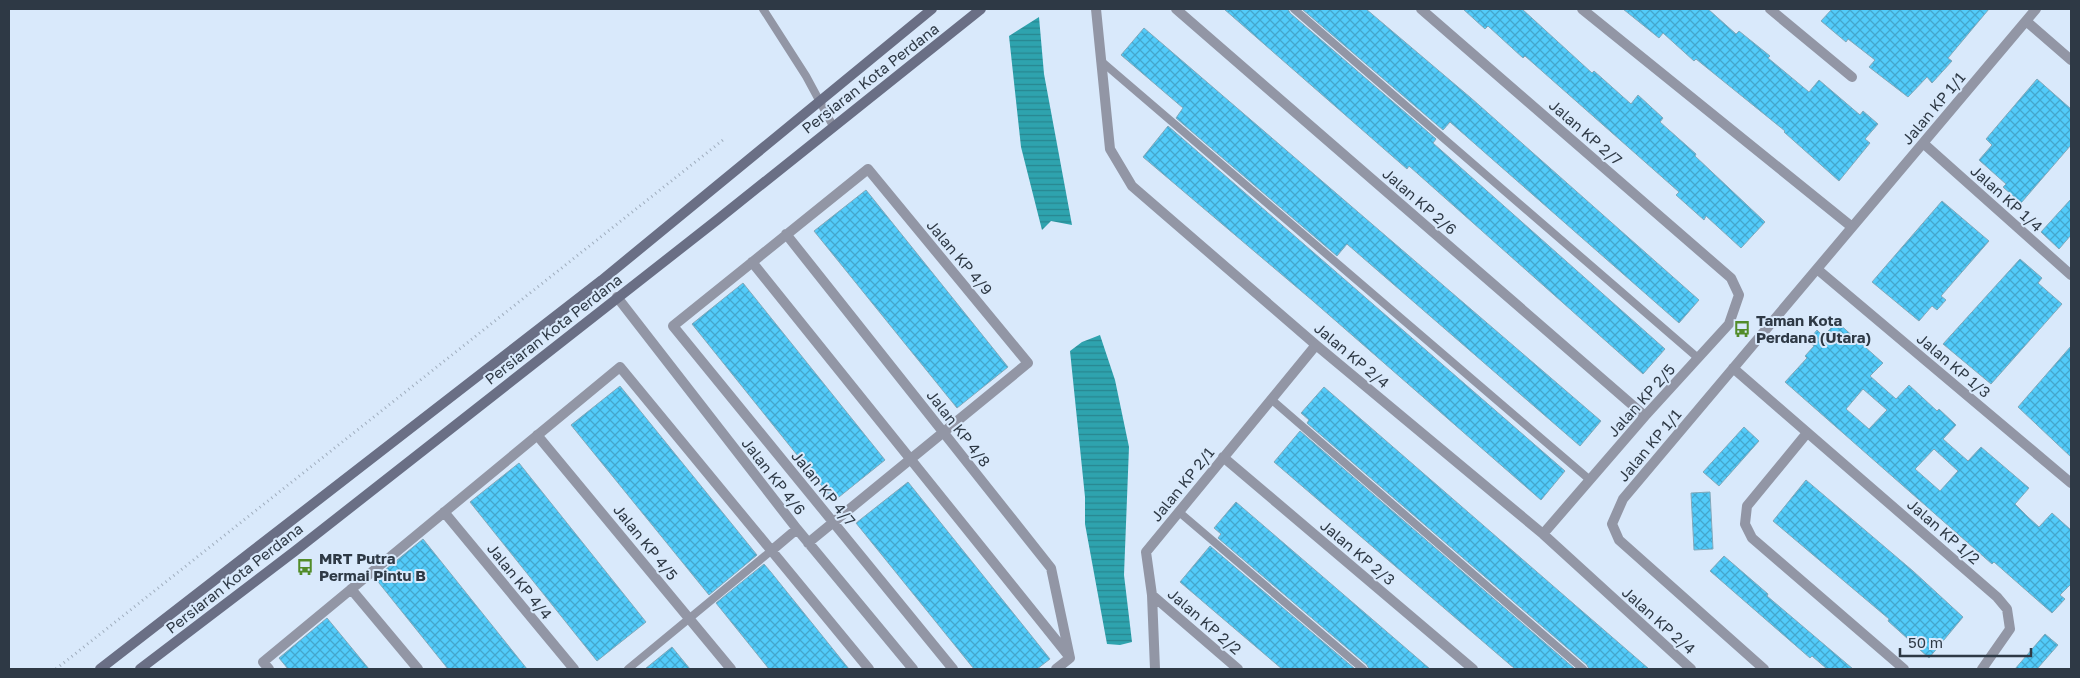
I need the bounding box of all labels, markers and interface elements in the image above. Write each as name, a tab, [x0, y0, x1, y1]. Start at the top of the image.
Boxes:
street label: Persiaran Kota Perdana	[798, 19, 942, 137]
street label: Jalan KP 1/1	[1898, 68, 1968, 148]
street label: Jalan KP 2/7	[1546, 95, 1626, 169]
street label: Jalan KP 1/4	[1967, 161, 2047, 235]
street label: Jalan KP 2/6	[1379, 164, 1461, 238]
street label: Jalan KP 4/9	[923, 216, 997, 298]
street label: Persiaran Kota Perdana	[481, 270, 625, 388]
place label: Taman Kota Perdana (Utara)	[1756, 311, 1871, 346]
street label: Jalan KP 2/4	[1311, 319, 1393, 391]
bus stop icon: Taman Kota Perdana (Utara)	[1732, 319, 1752, 339]
street label: Jalan KP 1/3	[1914, 329, 1994, 401]
street label: Jalan KP 2/5	[1604, 360, 1678, 440]
street label: Jalan KP 4/8	[923, 386, 995, 470]
street label: Jalan KP 1/1	[1614, 405, 1684, 485]
street label: Jalan KP 4/6	[738, 434, 810, 518]
street label: Jalan KP 2/1	[1147, 443, 1217, 525]
street label: Jalan KP 4/7	[788, 447, 860, 529]
street label: Jalan KP 1/2	[1904, 495, 1984, 567]
street label: Jalan KP 4/5	[610, 501, 682, 583]
street label: Jalan KP 2/3	[1317, 516, 1399, 588]
street label: Persiaran Kota Perdana	[162, 519, 306, 637]
street label: Jalan KP 4/4	[484, 539, 556, 623]
place label: MRT Putra Permai Pintu B	[319, 549, 426, 584]
bus stop icon: MRT Putra Permai Pintu B	[295, 557, 315, 577]
street label: Jalan KP 2/4	[1619, 583, 1699, 657]
street label: Jalan KP 2/2	[1165, 584, 1245, 658]
scale bar	[1900, 626, 2031, 658]
text: 50 m	[1908, 633, 1943, 651]

